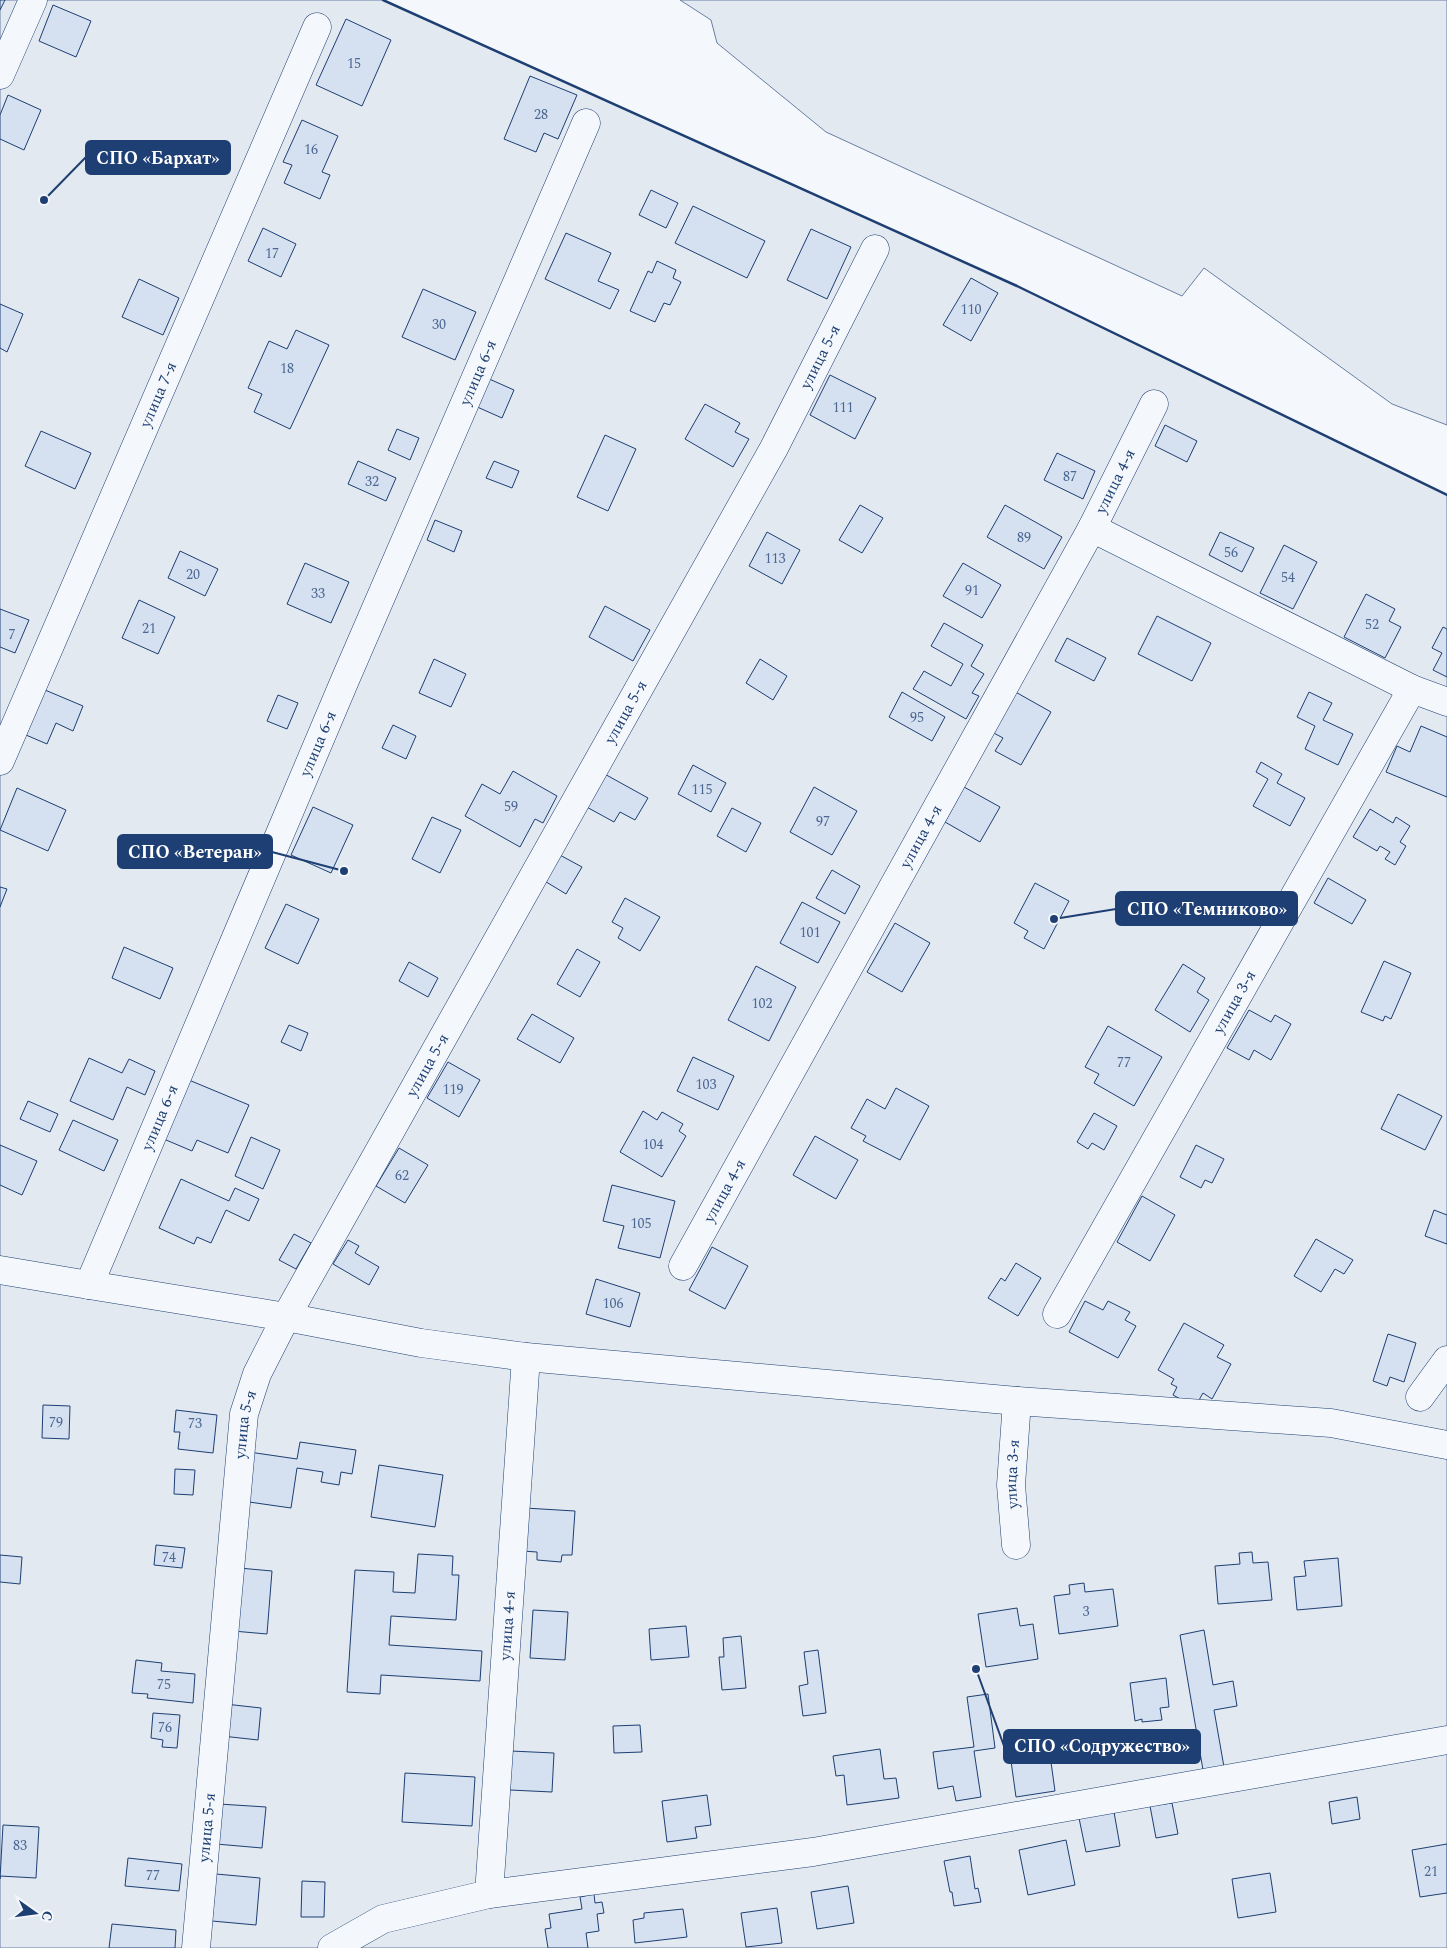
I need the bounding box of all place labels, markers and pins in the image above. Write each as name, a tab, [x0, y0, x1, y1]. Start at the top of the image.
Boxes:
callout: СПО «Бархат»	[86, 141, 230, 174]
callout: СПО «Ветеран»	[118, 835, 272, 868]
callout: СПО «Темниково»	[1116, 892, 1297, 925]
callout: СПО «Содружество»	[1004, 1730, 1200, 1763]

